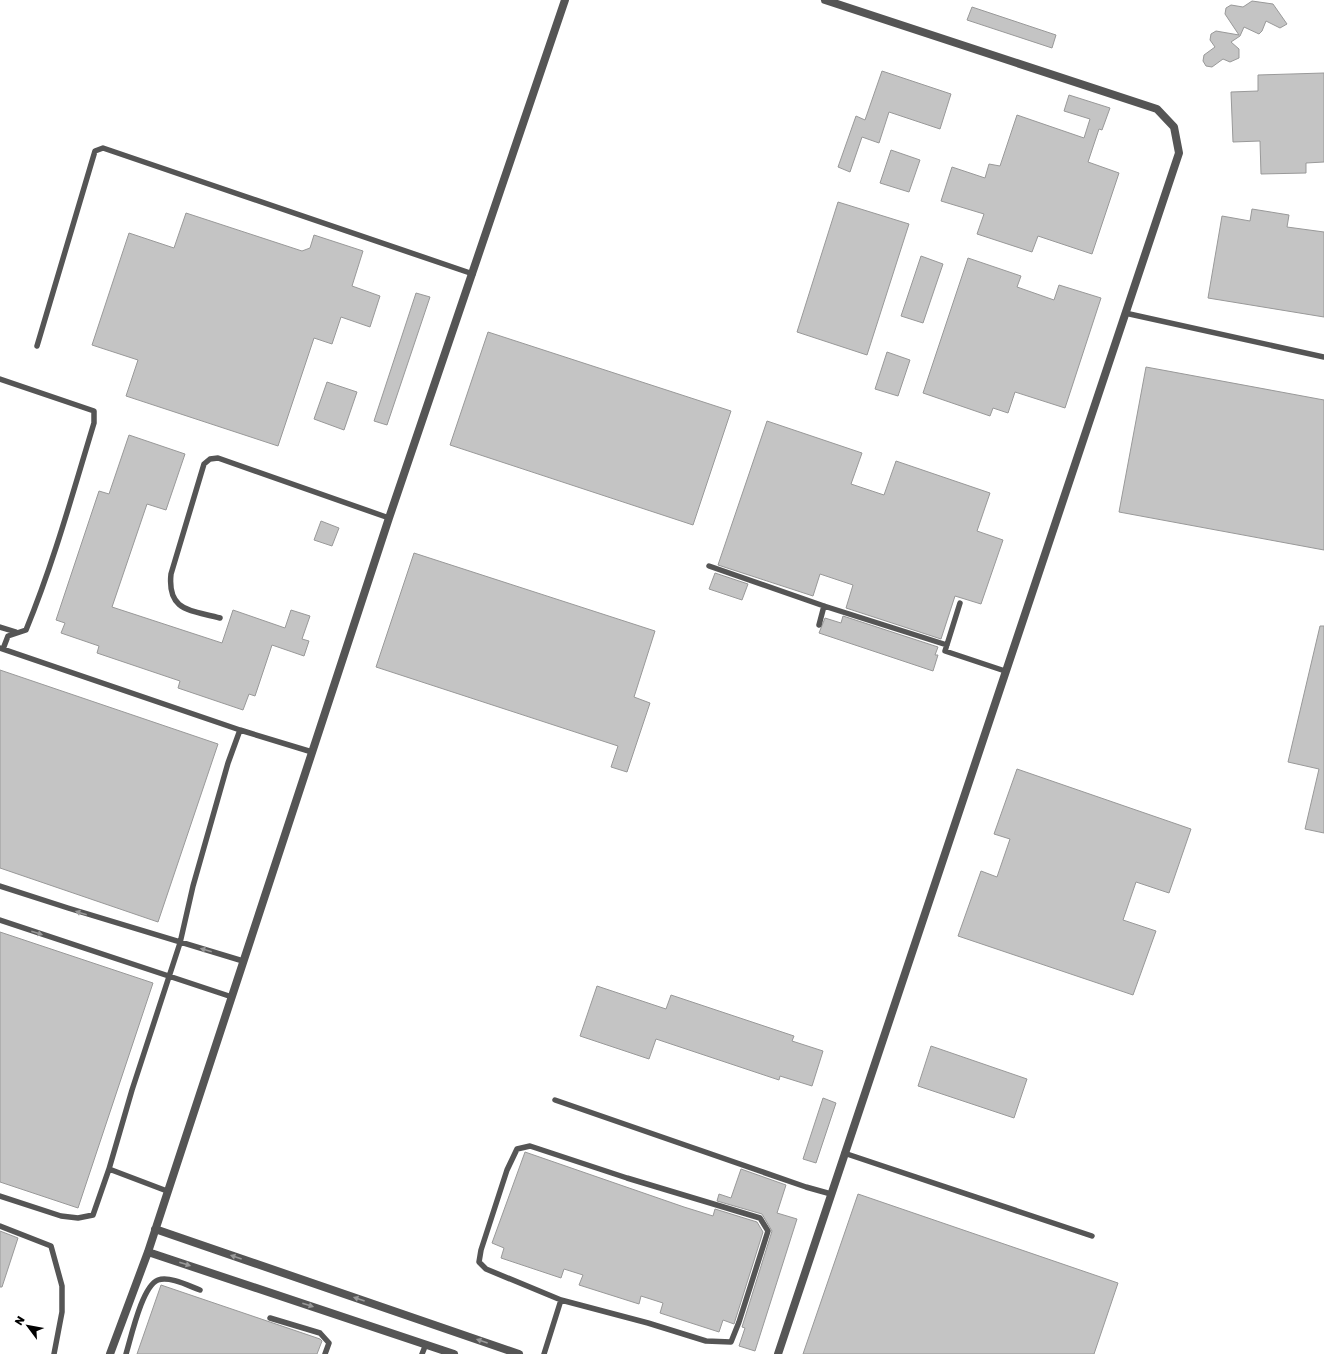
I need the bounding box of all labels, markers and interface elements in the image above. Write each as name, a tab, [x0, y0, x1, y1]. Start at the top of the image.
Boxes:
one-way arrow	[75, 910, 87, 916]
one-way arrow	[31, 930, 43, 936]
one-way arrow	[200, 947, 212, 953]
one-way arrow	[230, 1254, 242, 1260]
one-way arrow	[179, 1261, 191, 1267]
one-way arrow	[353, 1296, 365, 1302]
one-way arrow	[303, 1302, 315, 1308]
north arrow	[8, 1306, 48, 1346]
text: N	[11, 1313, 27, 1327]
one-way arrow	[476, 1338, 488, 1344]

